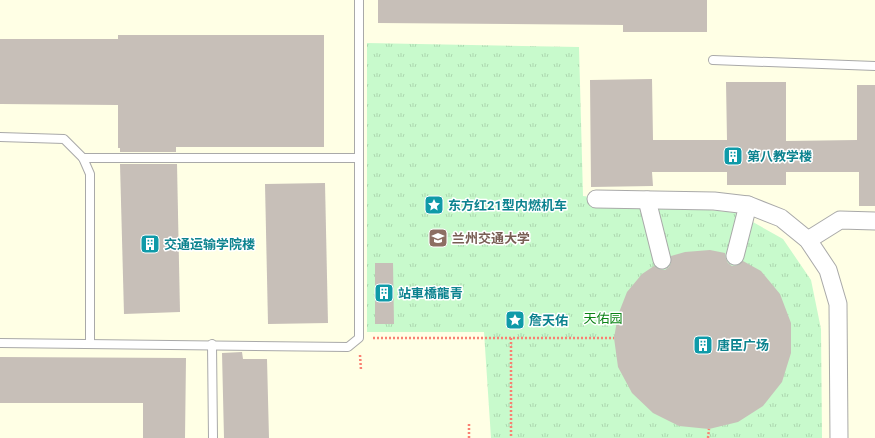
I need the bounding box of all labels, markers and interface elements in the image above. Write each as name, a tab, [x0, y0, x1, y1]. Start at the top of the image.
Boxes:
building icon: 第八教学楼	[722, 145, 744, 167]
place label: 第八教学楼	[747, 149, 812, 164]
place icon: 东方红21型内燃机车	[423, 194, 445, 216]
place label: 东方红21型内燃机车	[448, 198, 567, 213]
school or university icon: 兰州交通大学	[427, 227, 449, 249]
place label: 兰州交通大学	[452, 231, 530, 246]
building icon: 交通运输学院楼	[139, 233, 161, 255]
place label: 交通运输学院楼	[164, 237, 255, 252]
building icon: 站車橋龍青	[373, 282, 395, 304]
place label: 站車橋龍青	[398, 286, 463, 301]
place icon: 詹天佑	[504, 309, 526, 331]
park label: 天佑园	[583, 311, 623, 326]
place label: 詹天佑	[529, 313, 568, 328]
building icon: 唐臣广场	[692, 334, 714, 356]
place label: 唐臣广场	[717, 338, 769, 353]

